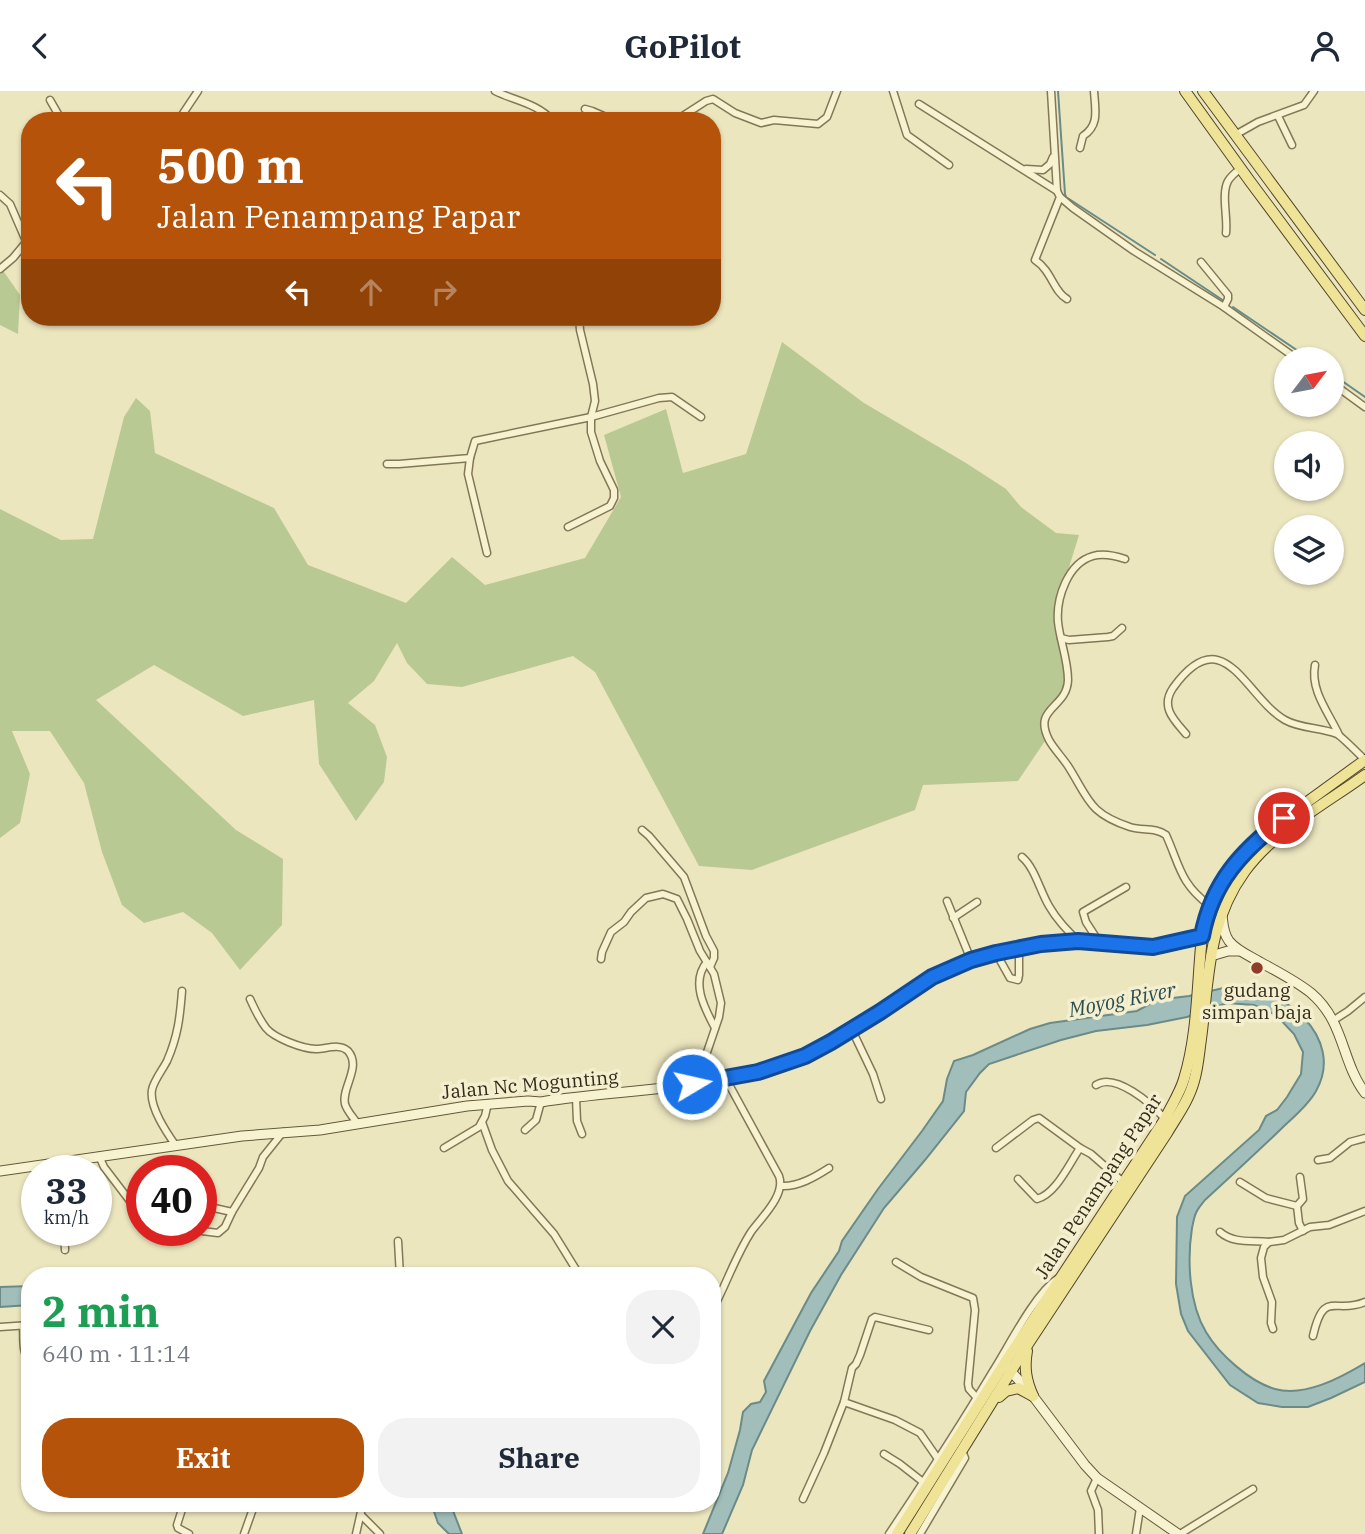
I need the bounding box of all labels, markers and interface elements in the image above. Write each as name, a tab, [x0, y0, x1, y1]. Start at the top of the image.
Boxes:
text: GoPilot	[624, 25, 741, 67]
icon: back	[21, 27, 59, 65]
icon: person	[1306, 27, 1344, 65]
text: 500 m	[157, 133, 304, 196]
icon: left	[42, 140, 133, 231]
text: Jalan Penampang Papar	[157, 195, 520, 237]
icon: left	[279, 273, 317, 311]
icon: ahead	[352, 273, 390, 311]
icon: right	[425, 273, 463, 311]
north arrow	[1274, 347, 1344, 417]
map controls	[1274, 347, 1344, 585]
button: sound	[1274, 431, 1344, 501]
button: layers	[1274, 515, 1344, 585]
pin	[1254, 788, 1314, 848]
icon: arrive	[1265, 799, 1303, 837]
marker: gudang simpan baja	[1249, 960, 1265, 976]
water label: Moyog River	[1065, 975, 1179, 1023]
place label: gudang simpan baja	[1202, 978, 1312, 1024]
position arrow	[655, 1047, 729, 1121]
street label: Jalan Nc Mogunting	[441, 1064, 620, 1104]
street label: Jalan Penampang Papar	[1029, 1089, 1167, 1283]
speed limit sign: 40	[126, 1155, 217, 1246]
text: 33	[45, 1168, 88, 1214]
text: km/h	[44, 1206, 89, 1229]
text: 2 min	[42, 1284, 160, 1339]
button: close	[626, 1290, 700, 1364]
text: 640 m · 11:14	[42, 1338, 191, 1368]
button: Exit	[42, 1418, 364, 1498]
button: Share	[378, 1418, 700, 1498]

